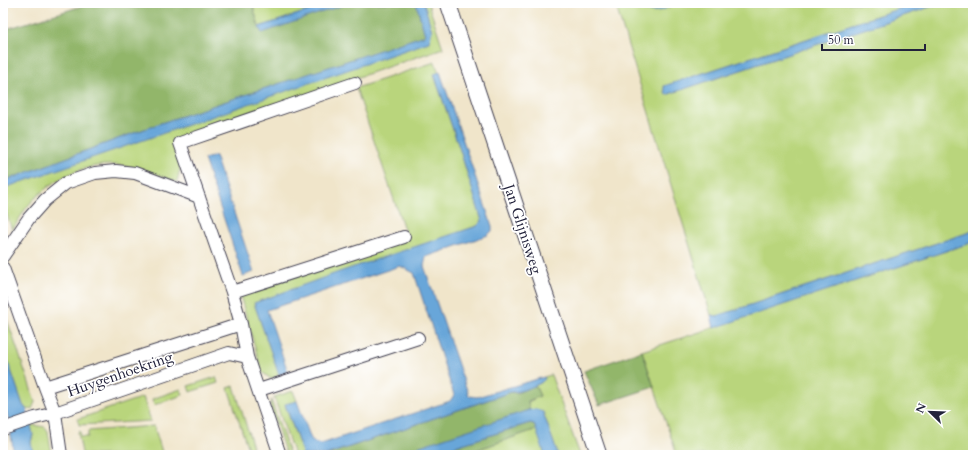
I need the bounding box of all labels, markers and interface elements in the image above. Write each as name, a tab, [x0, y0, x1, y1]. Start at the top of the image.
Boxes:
scale bar	[822, 26, 925, 52]
text: 50 m	[828, 32, 855, 48]
street label: Jan Glijnisweg	[498, 180, 547, 277]
street label: Huygenhoekring	[65, 346, 176, 401]
north arrow	[910, 392, 950, 432]
text: N	[912, 401, 930, 416]

